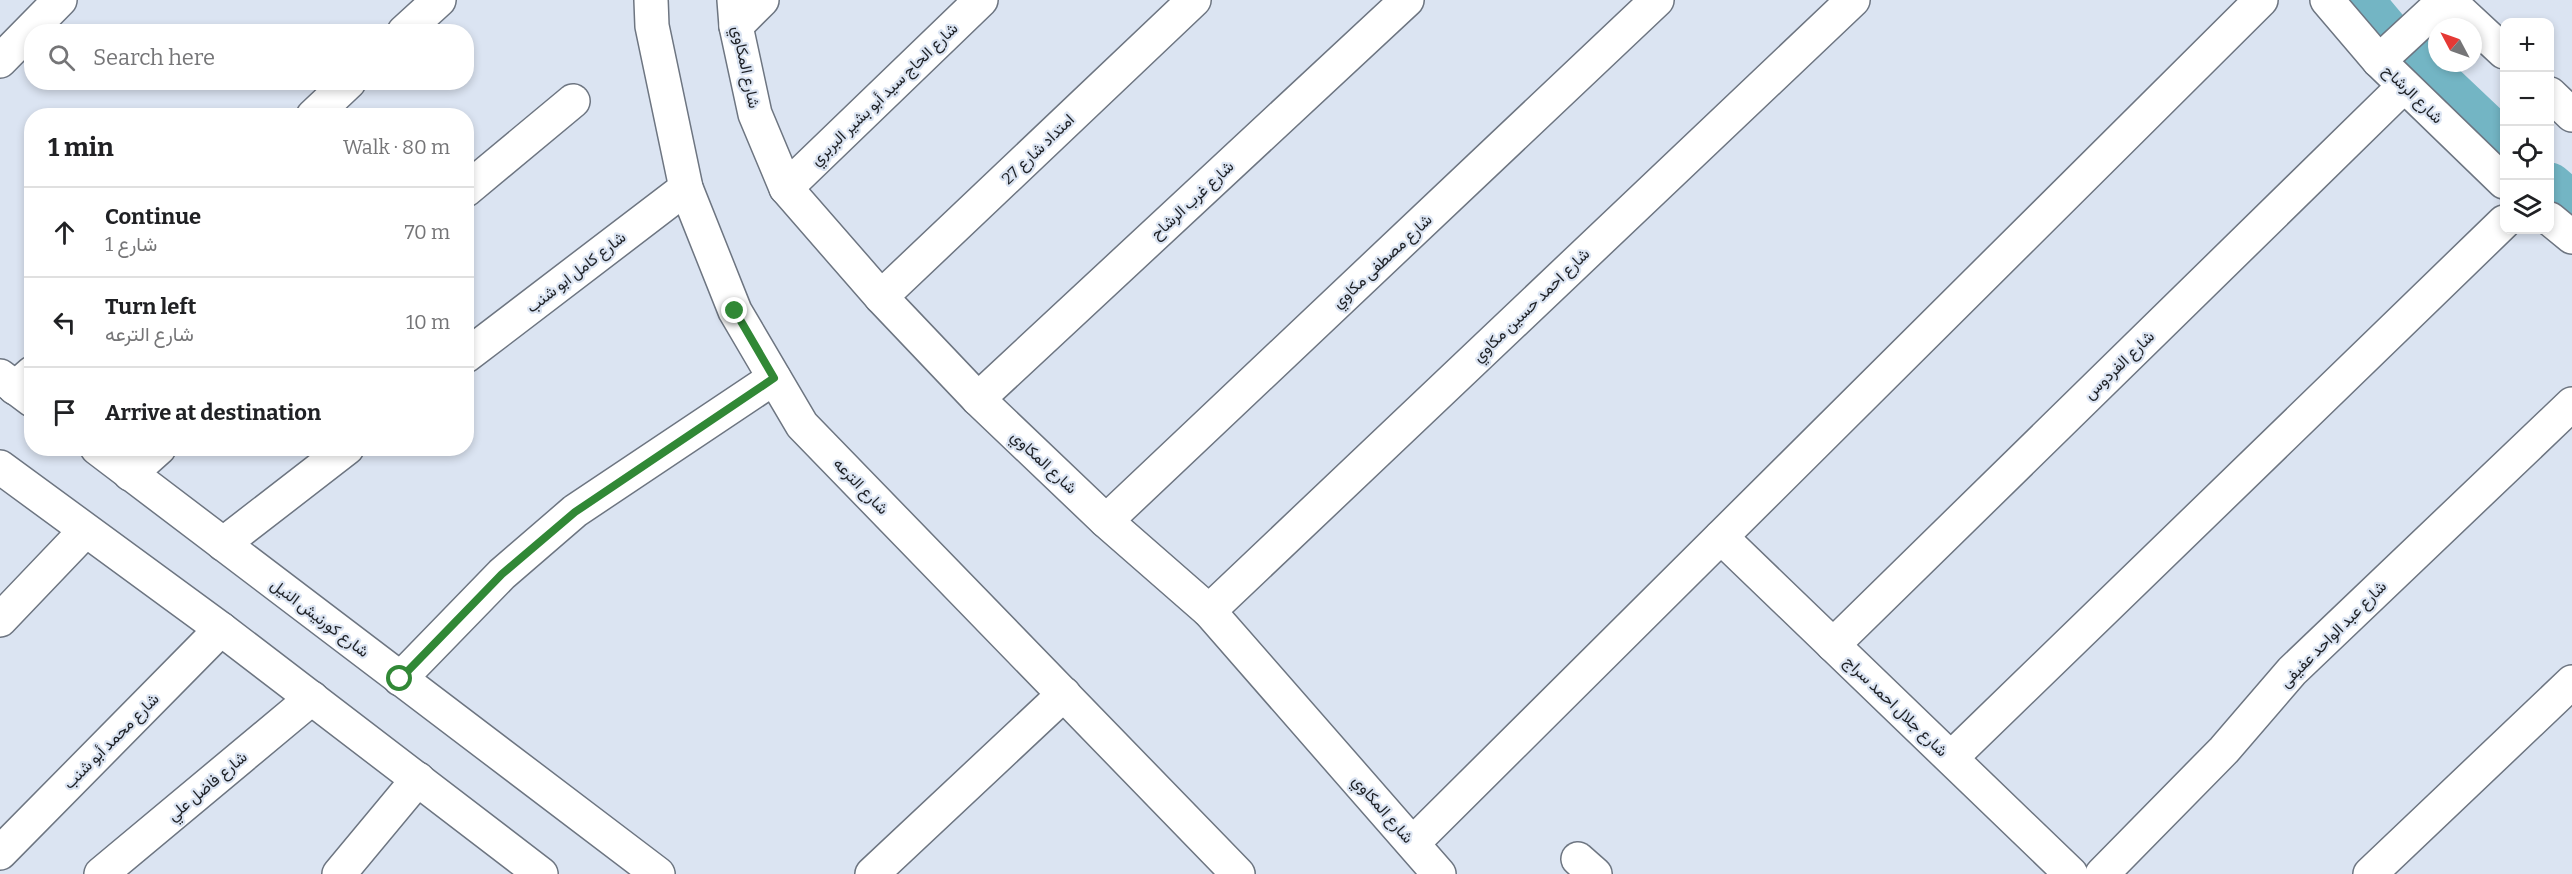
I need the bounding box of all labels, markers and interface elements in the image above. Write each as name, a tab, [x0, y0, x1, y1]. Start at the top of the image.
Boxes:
north arrow	[2428, 18, 2482, 72]
map controls	[2500, 18, 2554, 234]
button: +	[2500, 18, 2554, 72]
street label: شارع الحاج سيد أبو بشير البربري	[806, 19, 964, 172]
search box	[24, 24, 474, 90]
street label: شارع المكاوي	[724, 24, 764, 111]
icon: search	[45, 41, 78, 74]
text: Search here	[93, 44, 215, 71]
street label: شارع الرشاح	[2378, 61, 2447, 129]
button: −	[2500, 72, 2554, 126]
street label: امتداد شارع 27	[998, 110, 1079, 190]
button: locate	[2500, 126, 2554, 180]
text: 1 min	[48, 132, 114, 163]
text: Walk · 80 m	[343, 135, 450, 159]
street label: شارع غرب الرشاح	[1147, 157, 1239, 245]
button: layers	[2500, 180, 2554, 234]
text: Continue	[105, 203, 201, 230]
street label: شارع مصطفى مكاوي	[1328, 210, 1438, 315]
icon: ahead	[48, 216, 81, 249]
text: 70 m	[404, 220, 450, 244]
street label: شارع كامل ابو شنب	[523, 227, 631, 318]
text: شارع 1	[105, 232, 157, 256]
street label: شارع احمد حسين مكاوي	[1469, 244, 1596, 369]
text: Turn left	[105, 293, 197, 320]
route end	[721, 297, 747, 323]
icon: left	[48, 306, 81, 339]
text: 10 m	[406, 310, 450, 334]
text: شارع الترعه	[105, 322, 194, 346]
street label: شارع الفردوس	[2080, 327, 2159, 405]
icon: arrive	[48, 396, 81, 429]
text: Arrive at destination	[105, 399, 321, 426]
street label: شارع المكاوي	[1004, 427, 1081, 500]
street label: شارع الترعه	[828, 454, 892, 520]
street label: شارع كورنيش النيل	[266, 575, 373, 663]
street label: شارع عبد الواحد عفيفى	[2276, 577, 2392, 693]
street label: شارع جلال احمد سراج	[1839, 652, 1952, 762]
route start	[386, 665, 412, 691]
street label: شارع محمد أبو شنب	[59, 689, 164, 794]
street label: شارع فاضل علي	[163, 747, 253, 828]
street label: شارع المكاوي	[1345, 771, 1418, 849]

